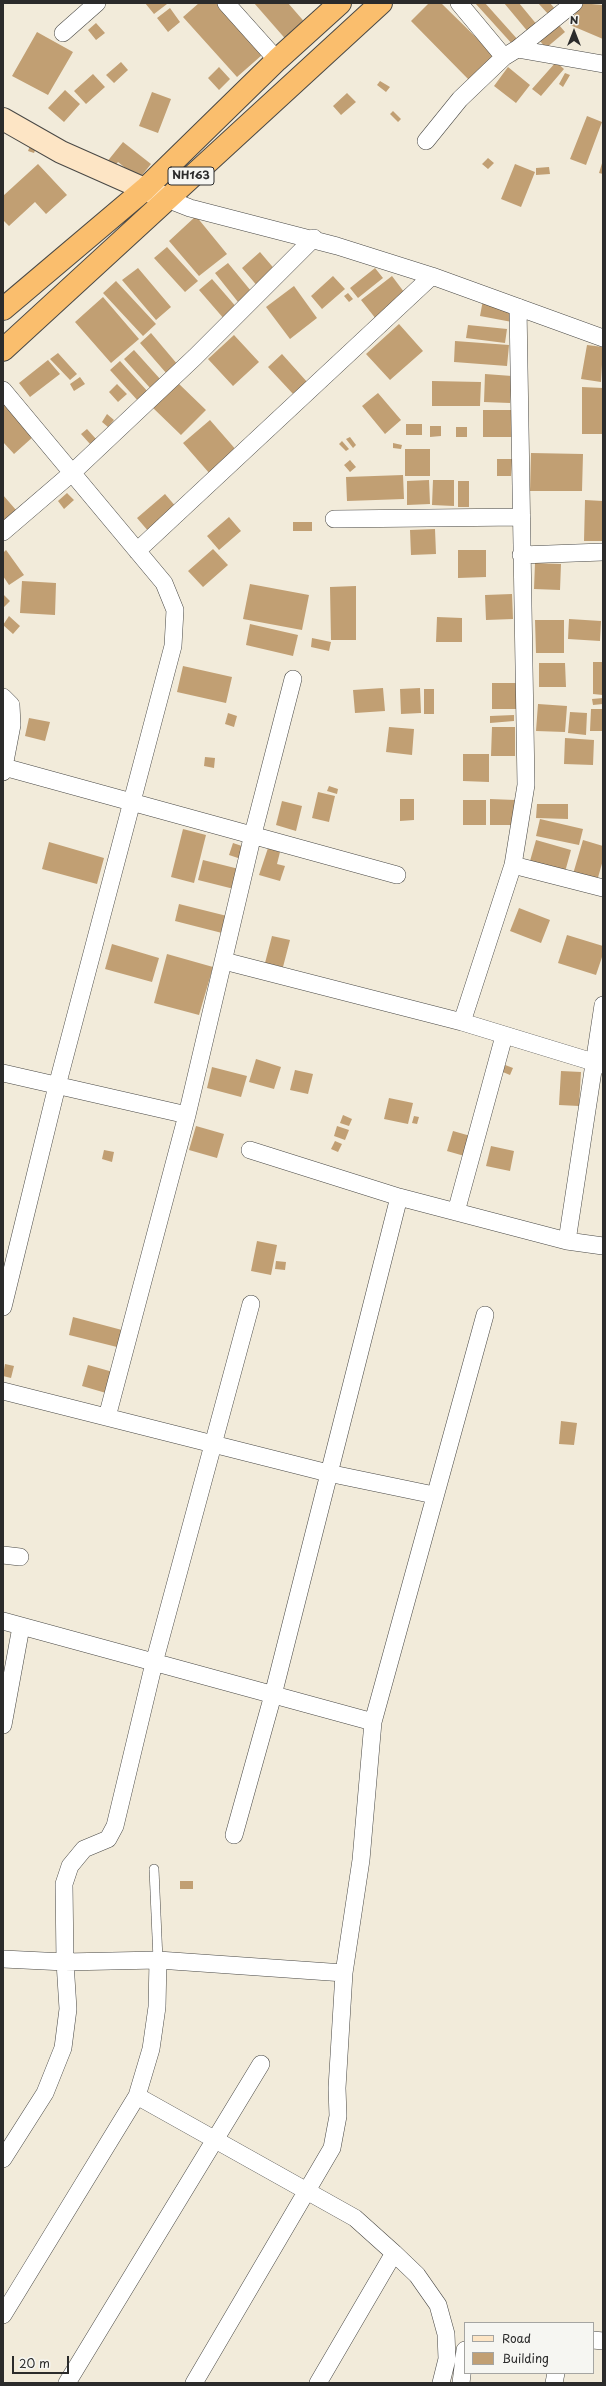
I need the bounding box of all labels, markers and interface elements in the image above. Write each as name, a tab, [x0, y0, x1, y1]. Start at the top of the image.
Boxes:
text: N	[570, 11, 578, 28]
north arrow	[554, 12, 594, 52]
road number: NH163	[168, 167, 214, 185]
legend	[464, 2322, 594, 2374]
text: Road	[502, 2329, 531, 2347]
scale bar	[14, 2348, 71, 2374]
text: Building	[502, 2349, 549, 2367]
text: 20 m	[19, 2354, 50, 2372]

